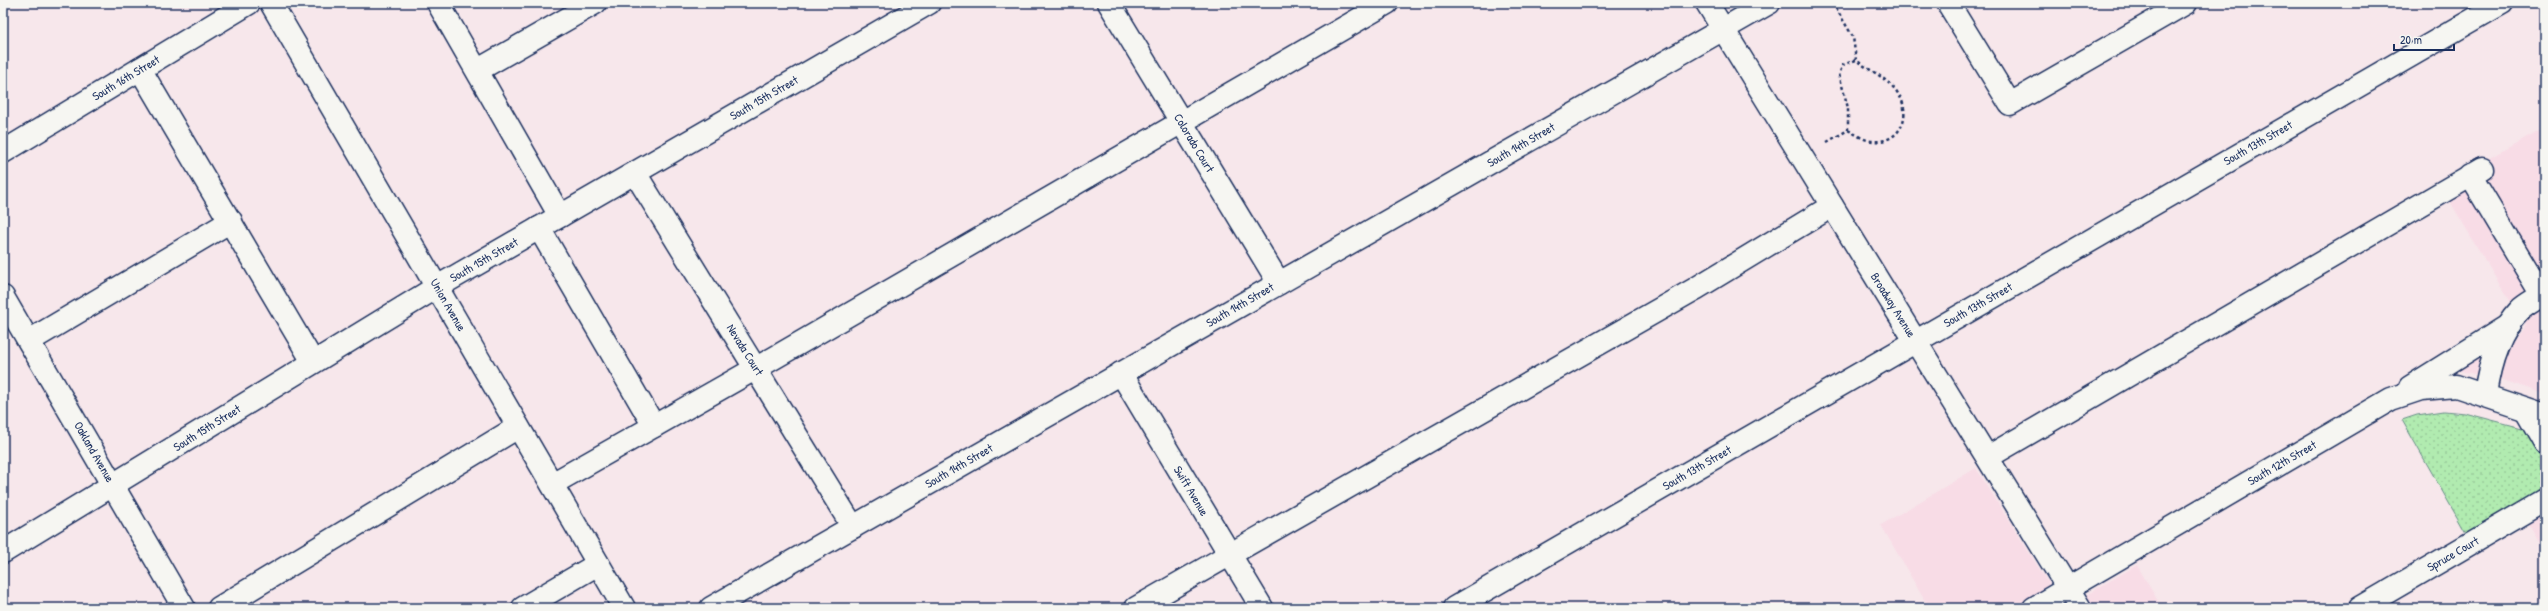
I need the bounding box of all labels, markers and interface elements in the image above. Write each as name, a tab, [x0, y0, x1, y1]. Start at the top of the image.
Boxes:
scale bar	[2394, 26, 2454, 52]
text: 20 m	[2400, 31, 2422, 48]
street label: South 16th Street	[89, 50, 163, 104]
street label: South 15th Street	[726, 71, 802, 124]
street label: Colorado Court	[1170, 110, 1219, 176]
street label: South 13th Street	[2220, 116, 2296, 169]
street label: South 14th Street	[1484, 118, 1559, 171]
street label: South 15th Street	[446, 233, 522, 286]
street label: Broadway Avenue	[1867, 269, 1920, 341]
street label: Union Avenue	[427, 275, 470, 334]
street label: South 14th Street	[1203, 278, 1278, 331]
street label: South 13th Street	[1940, 278, 2016, 331]
street label: Nevada Court	[723, 321, 768, 379]
street label: South 15th Street	[170, 400, 244, 455]
street label: Oakland Avenue	[70, 418, 119, 485]
street label: South 12th Street	[2244, 436, 2320, 489]
street label: South 14th Street	[922, 439, 997, 492]
street label: South 13th Street	[1659, 441, 1735, 494]
street label: Swift Avenue	[1170, 463, 1213, 519]
street label: Spruce Court	[2424, 531, 2483, 575]

